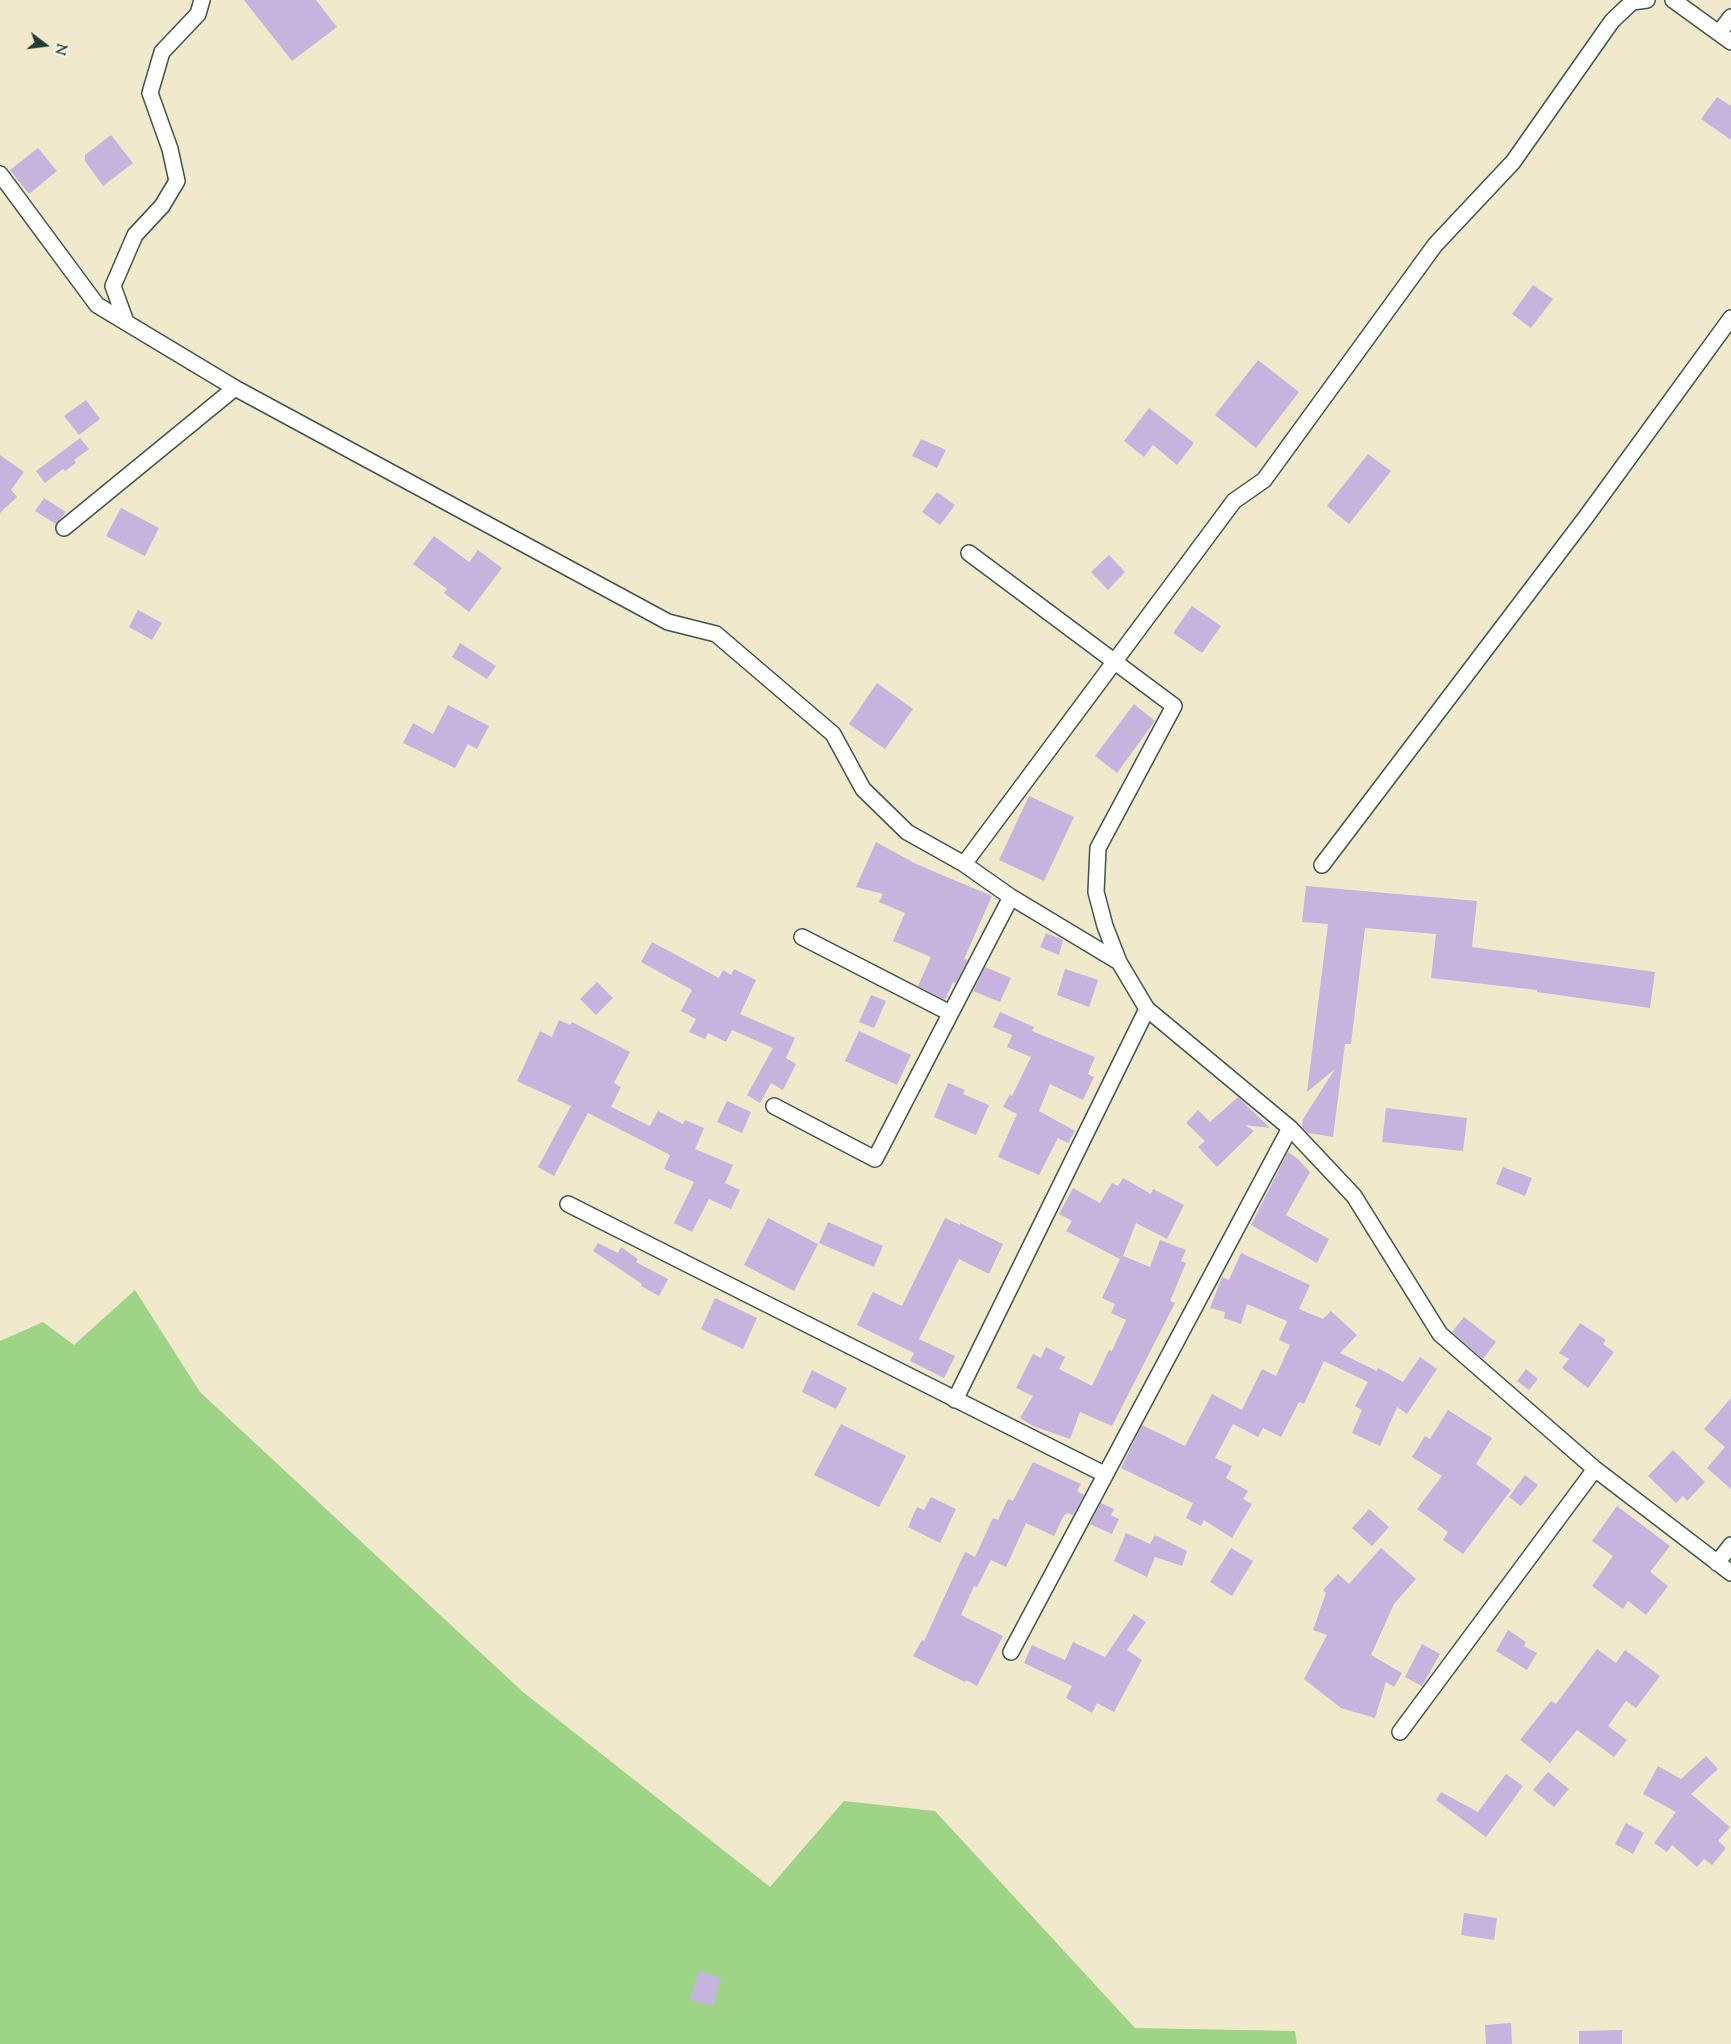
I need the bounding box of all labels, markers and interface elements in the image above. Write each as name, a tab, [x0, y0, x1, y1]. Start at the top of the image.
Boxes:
north arrow	[20, 20, 70, 70]
text: N	[48, 41, 71, 57]

